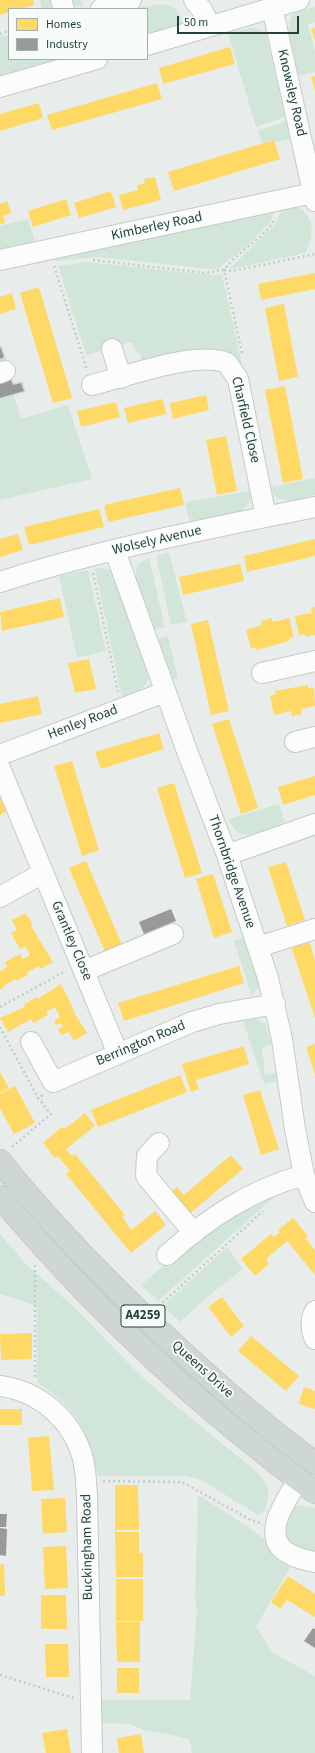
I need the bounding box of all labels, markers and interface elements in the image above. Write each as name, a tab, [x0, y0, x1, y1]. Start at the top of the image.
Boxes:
legend	[8, 8, 148, 60]
scale bar	[179, 8, 301, 34]
text: 50 m	[184, 14, 208, 31]
text: Homes	[46, 16, 81, 33]
text: Industry	[46, 36, 88, 53]
street label: Knowsley Road	[273, 48, 309, 138]
street label: Kimberley Road	[110, 209, 204, 245]
street label: Charfield Close	[227, 375, 263, 465]
street label: Wolsely Avenue	[111, 523, 203, 559]
street label: Henley Road	[46, 702, 120, 744]
street label: Thornbridge Avenue	[204, 813, 258, 931]
street label: Grantley Close	[47, 899, 95, 983]
street label: Berrington Road	[94, 1018, 188, 1070]
road number: A4259	[121, 1305, 165, 1327]
street label: Queens Drive	[168, 1338, 236, 1402]
street label: Buckingham Road	[79, 1494, 97, 1600]

